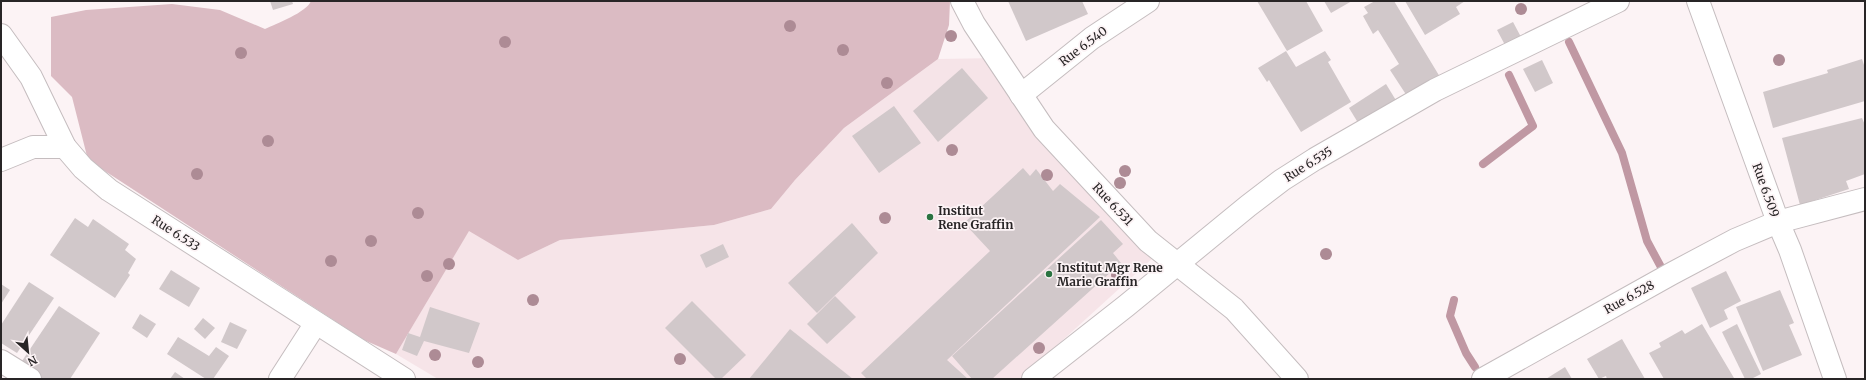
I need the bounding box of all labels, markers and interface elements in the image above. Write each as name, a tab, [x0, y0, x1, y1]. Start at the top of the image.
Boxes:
street label: Rue 6.540	[1056, 23, 1110, 69]
street label: Rue 6.535	[1281, 143, 1335, 185]
street label: Rue 6.509	[1749, 161, 1783, 219]
street label: Rue 6.531	[1090, 180, 1137, 229]
place label: Institut Rene Graffin	[938, 203, 1013, 232]
street label: Rue 6.533	[149, 212, 203, 254]
marker: Institut Rene Graffin	[925, 212, 935, 222]
place label: Institut Mgr Rene Marie Graffin	[1057, 260, 1163, 289]
marker: Institut Mgr Rene Marie Graffin	[1044, 269, 1054, 279]
street label: Rue 6.528	[1601, 277, 1657, 317]
north arrow	[8, 332, 48, 372]
text: N	[25, 353, 40, 369]

